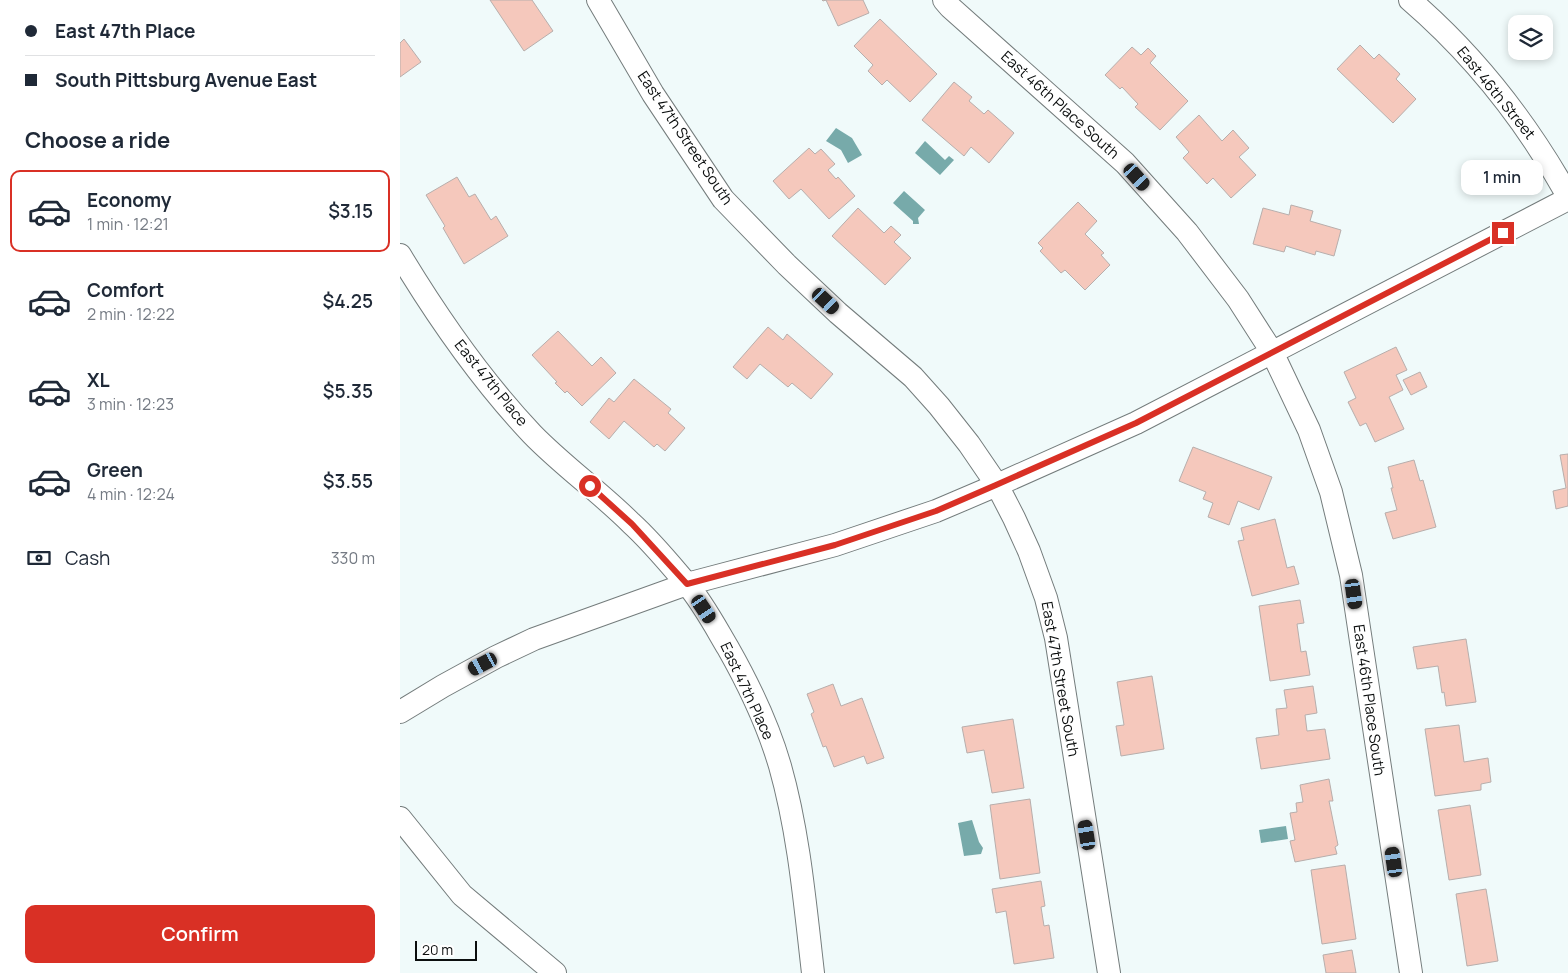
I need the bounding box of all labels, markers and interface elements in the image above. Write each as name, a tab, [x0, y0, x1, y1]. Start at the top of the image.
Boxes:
map controls	[1508, 15, 1553, 60]
button: layers	[1508, 15, 1553, 60]
text: East 47th Place	[55, 18, 195, 44]
street label: East 46th Street	[1452, 42, 1540, 144]
street label: East 46th Place South	[997, 46, 1124, 164]
text: South Pittsburg Avenue East	[55, 67, 317, 93]
street label: East 47th Street South	[633, 67, 738, 209]
text: Choose a ride	[25, 125, 170, 155]
callout: 1 min	[1462, 160, 1544, 196]
car	[1121, 161, 1152, 193]
text: 1 min	[1483, 166, 1521, 188]
text: Economy	[87, 187, 171, 213]
icon: car	[27, 189, 72, 234]
text: $3.15	[328, 198, 373, 224]
text: 1 min · 12:21	[87, 213, 169, 235]
route end	[1492, 222, 1514, 244]
text: Comfort	[87, 277, 164, 303]
icon: car	[27, 279, 72, 324]
car	[809, 285, 842, 317]
text: $4.25	[323, 288, 373, 314]
text: 2 min · 12:22	[87, 303, 175, 325]
street label: East 47th Place	[450, 335, 533, 431]
text: XL	[87, 367, 110, 393]
icon: car	[27, 369, 72, 414]
text: $5.35	[323, 378, 373, 404]
text: 3 min · 12:23	[87, 393, 174, 415]
text: Green	[87, 457, 143, 483]
icon: car	[27, 459, 72, 504]
text: $3.55	[323, 468, 373, 494]
route start	[579, 475, 601, 497]
text: 4 min · 12:24	[87, 483, 175, 505]
icon: cash	[25, 544, 53, 572]
text: Cash	[65, 545, 110, 571]
text: 330 m	[331, 547, 375, 569]
car	[1344, 578, 1363, 610]
car	[689, 592, 718, 626]
street label: East 47th Street South	[1037, 600, 1084, 758]
street label: East 46th Place South	[1348, 623, 1391, 777]
street label: East 47th Place	[716, 638, 779, 743]
car	[466, 650, 499, 678]
car	[1077, 819, 1096, 851]
car	[1384, 846, 1403, 878]
button: Confirm	[25, 905, 375, 963]
scale bar	[415, 938, 478, 961]
text: 20 m	[422, 940, 453, 959]

